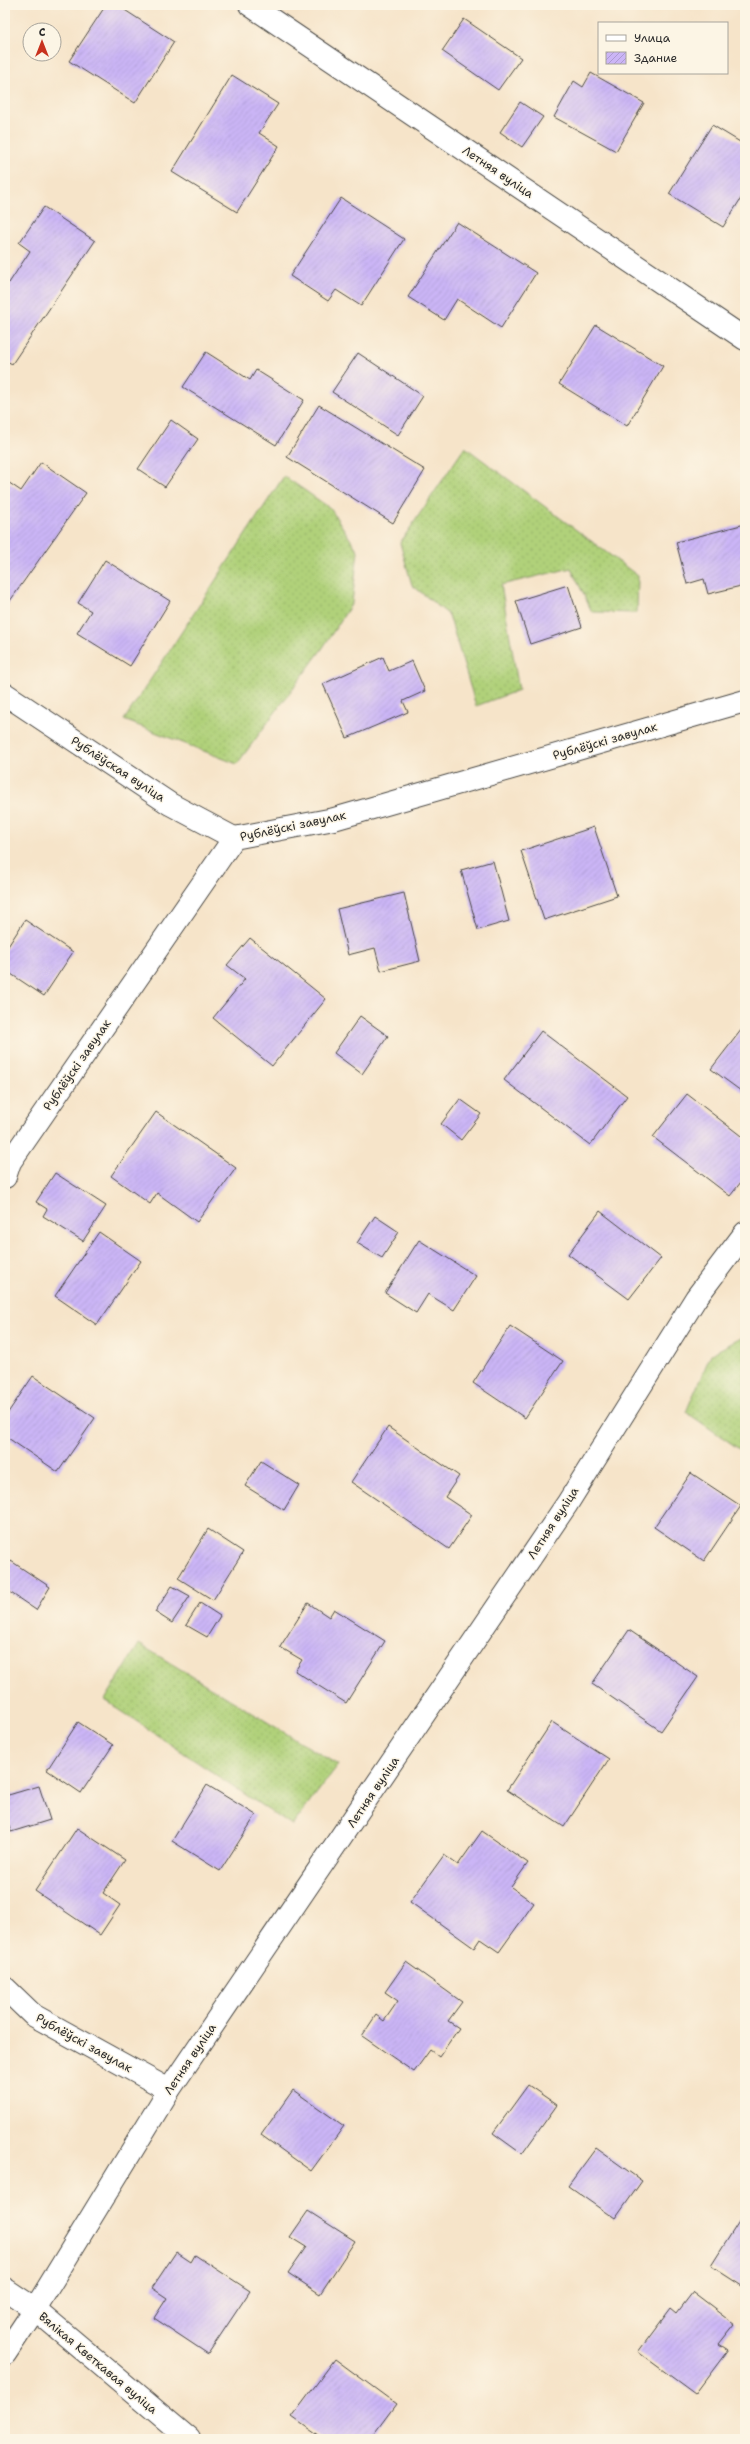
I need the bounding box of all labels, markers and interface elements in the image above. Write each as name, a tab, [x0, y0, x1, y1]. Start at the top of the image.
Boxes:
north arrow	[22, 22, 62, 62]
legend	[598, 22, 728, 74]
text: С	[39, 25, 46, 40]
text: Улица	[634, 30, 671, 46]
text: Здание	[634, 50, 678, 66]
street label: Летняя вуліца	[459, 142, 537, 202]
street label: Рублёўскі завулак	[551, 718, 660, 764]
street label: Рублёўская вуліца	[68, 733, 169, 806]
street label: Рублёўскі завулак	[239, 807, 348, 845]
street label: Рублёўскі завулак	[40, 1016, 115, 1114]
street label: Летняя вуліца	[524, 1484, 583, 1562]
street label: Летняя вуліца	[343, 1753, 403, 1831]
street label: Рублёўскі завулак	[33, 2010, 136, 2076]
street label: Летняя вуліца	[160, 2020, 220, 2098]
street label: Вялікая Кветкавая вуліца	[35, 2309, 161, 2418]

